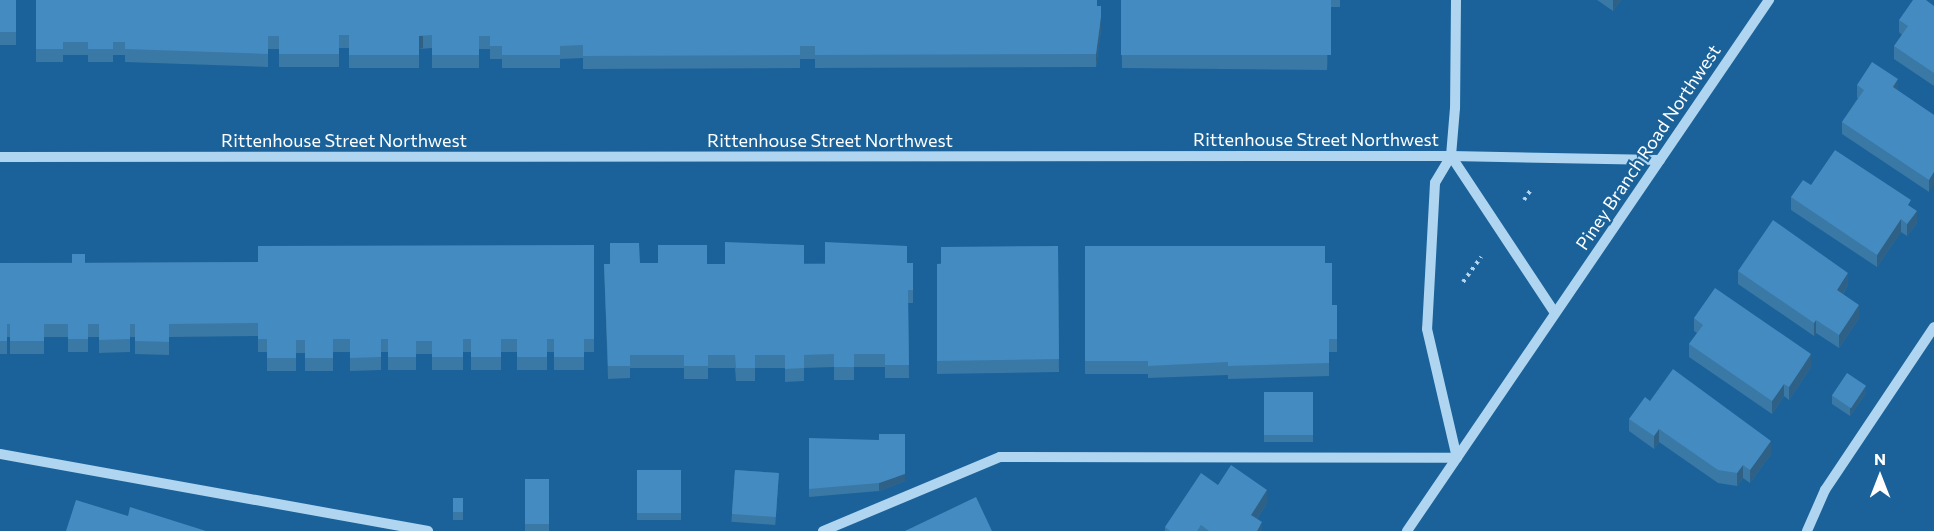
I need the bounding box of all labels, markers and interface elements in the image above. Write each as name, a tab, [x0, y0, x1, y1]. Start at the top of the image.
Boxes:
street label: Piney Branch Road Northwest	[1571, 40, 1725, 254]
street label: Rittenhouse Street Northwest	[1193, 128, 1439, 150]
street label: Rittenhouse Street Northwest	[221, 129, 467, 151]
street label: Rittenhouse Street Northwest	[707, 129, 953, 151]
north arrow	[1850, 447, 1910, 507]
text: N	[1874, 449, 1886, 468]

